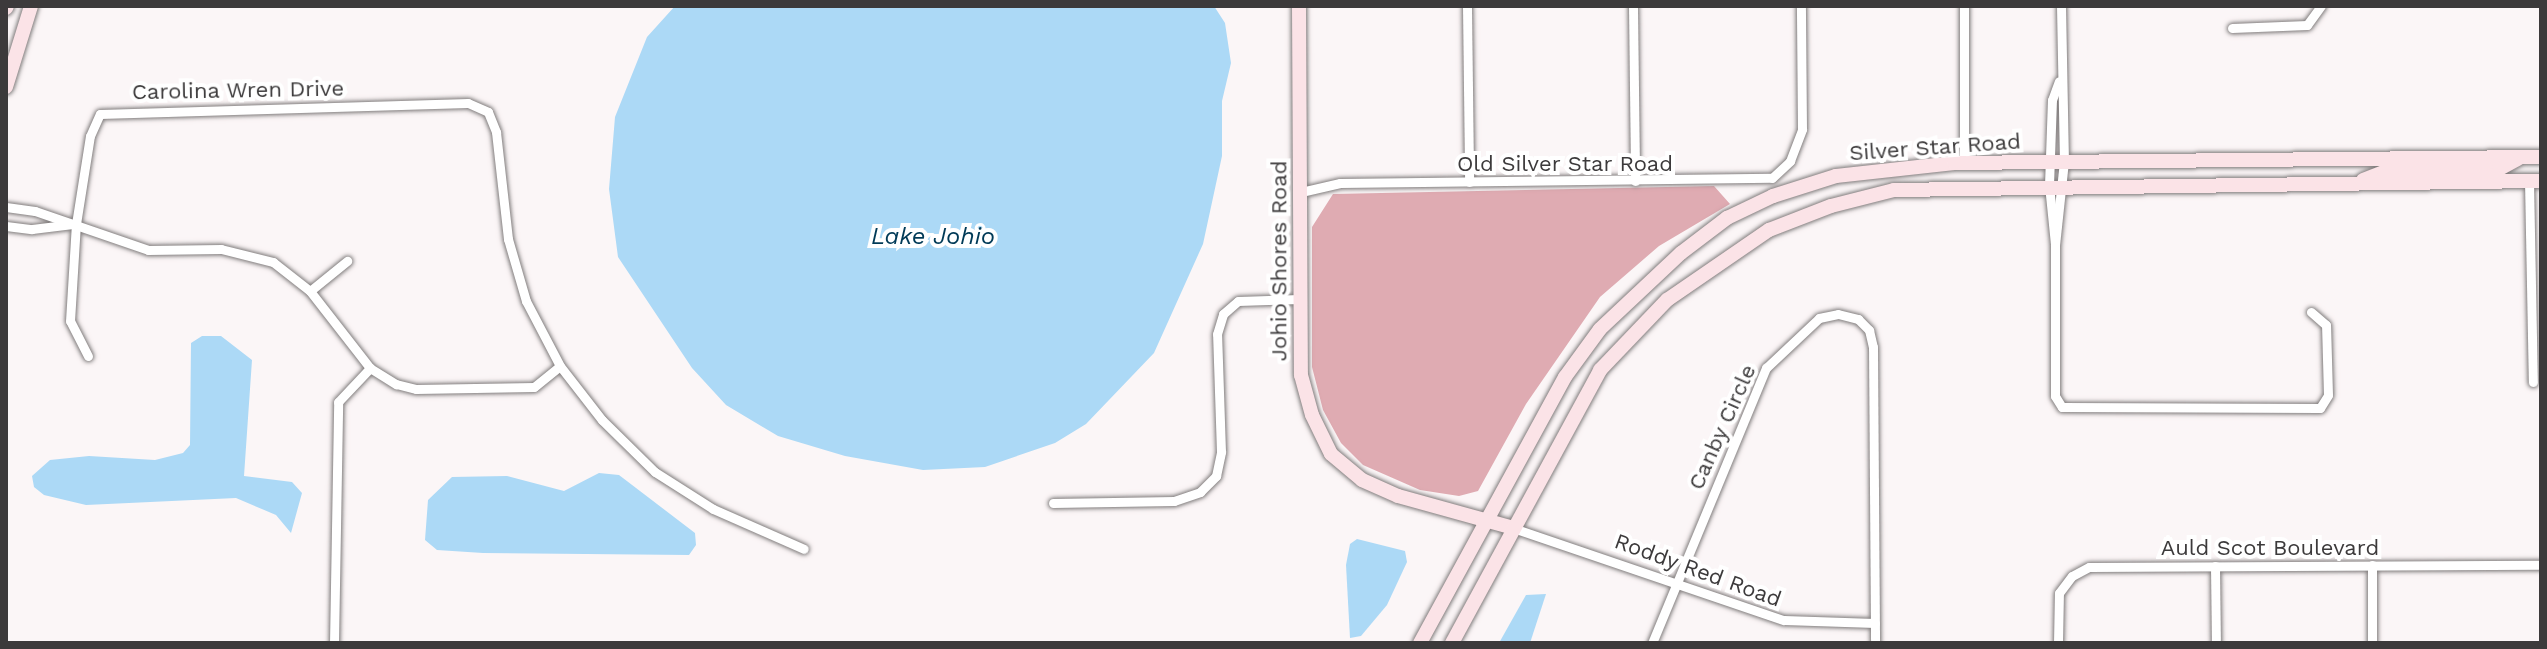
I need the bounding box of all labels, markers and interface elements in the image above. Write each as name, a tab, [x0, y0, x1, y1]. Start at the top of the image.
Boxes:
street label: Carolina Wren Drive	[131, 75, 345, 105]
street label: Silver Star Road	[1848, 128, 2022, 166]
street label: Old Silver Star Road	[1456, 151, 1674, 177]
street label: Johio Shores Road	[1266, 161, 1292, 361]
water label: Lake Johio	[871, 223, 995, 251]
street label: Canby Circle	[1683, 360, 1761, 494]
street label: Roddy Red Road	[1611, 528, 1785, 612]
street label: Auld Scot Boulevard	[2161, 535, 2379, 561]

